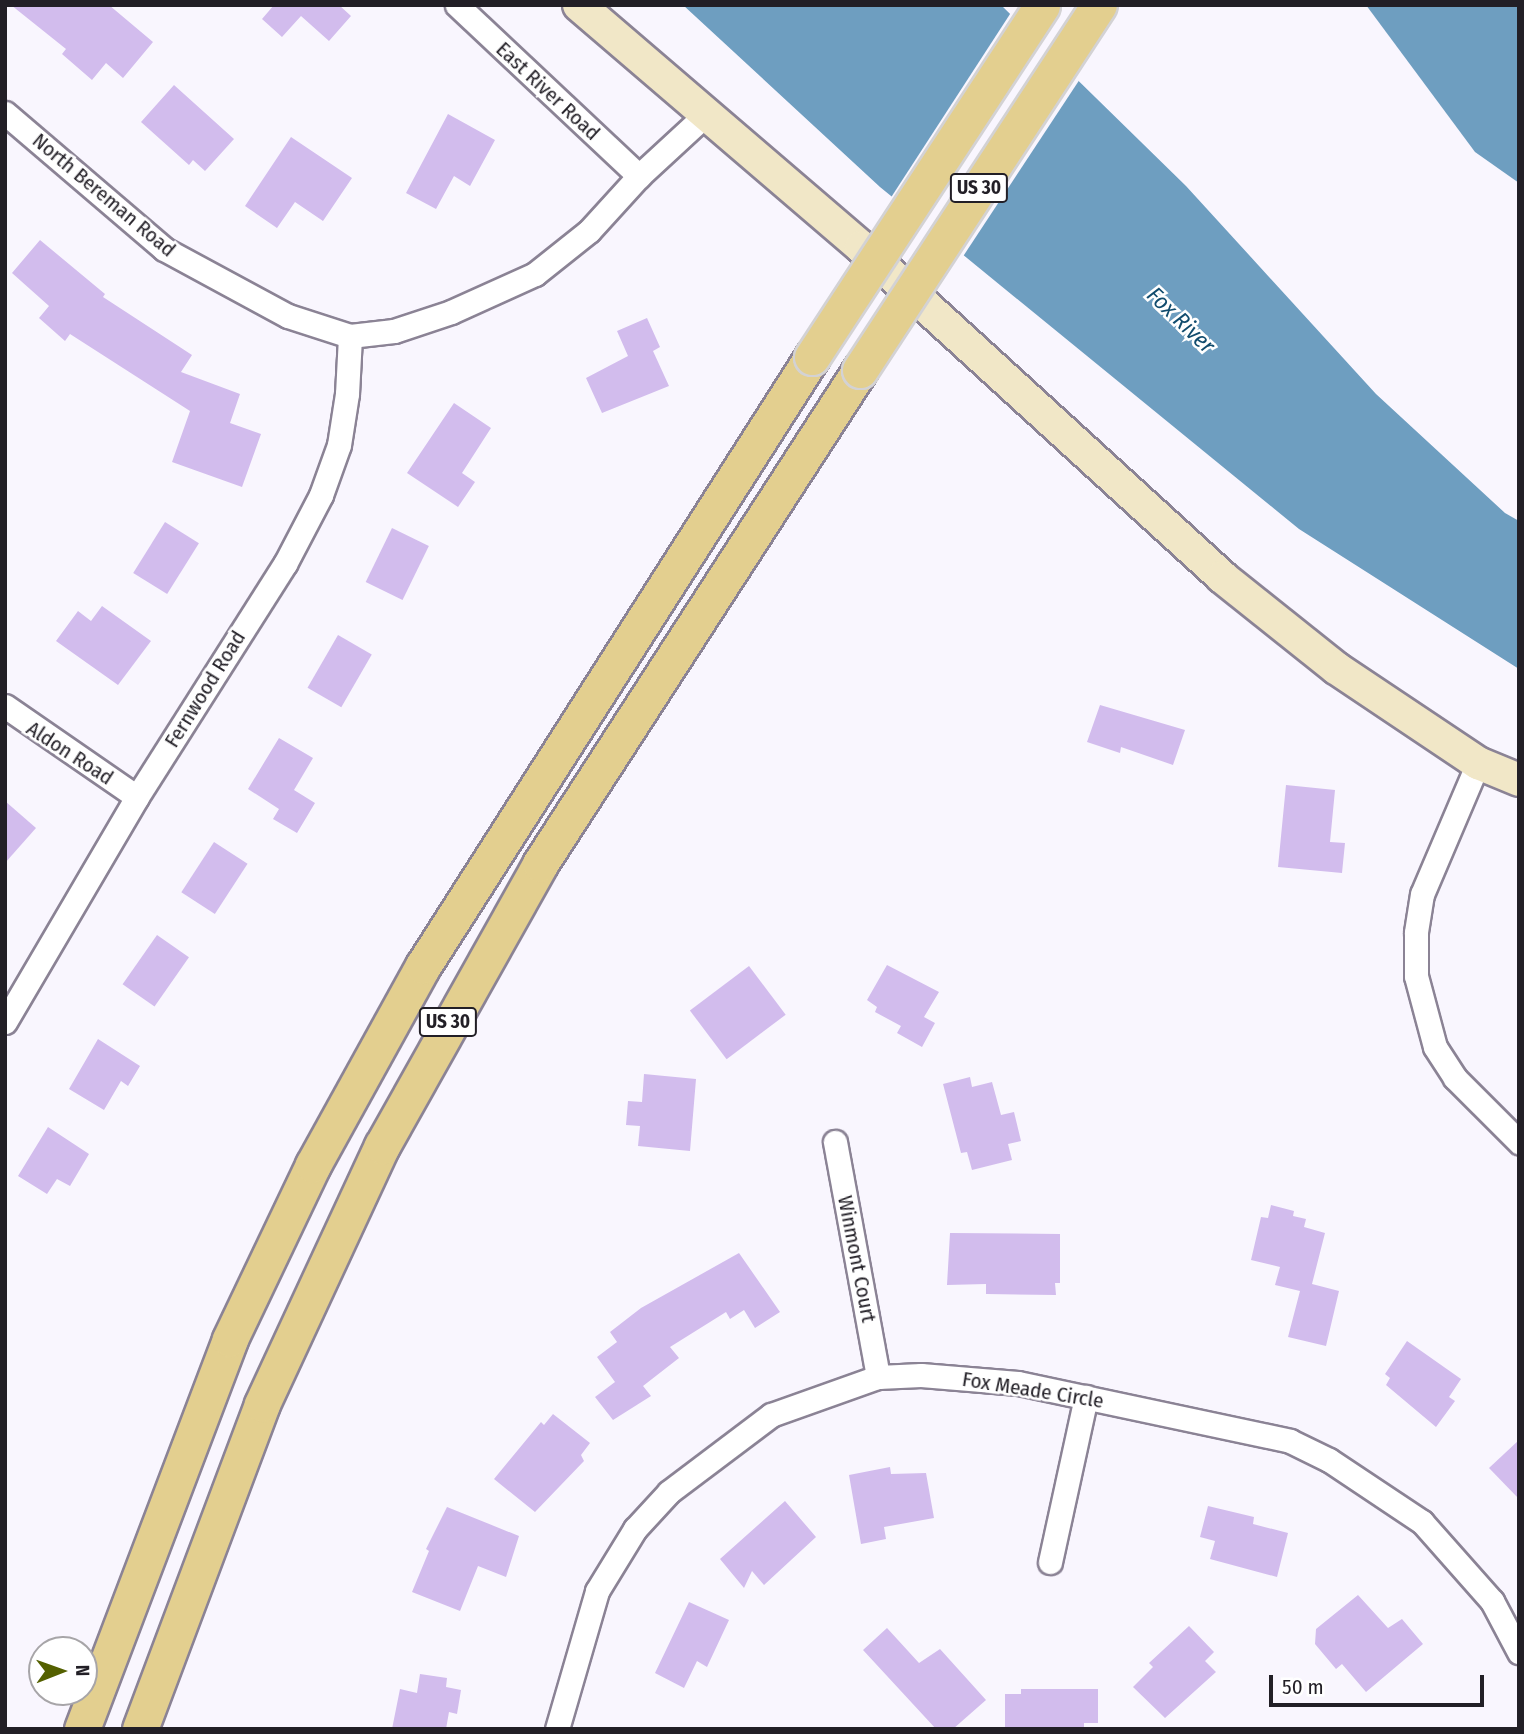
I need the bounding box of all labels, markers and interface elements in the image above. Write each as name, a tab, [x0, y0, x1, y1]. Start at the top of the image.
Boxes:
street label: East River Road	[491, 37, 605, 145]
street label: North Bereman Road	[27, 128, 181, 262]
road number: US 30	[949, 172, 1009, 204]
water label: Fox River	[1141, 281, 1221, 359]
street label: Fernwood Road	[159, 626, 251, 752]
street label: Aldon Road	[22, 716, 118, 790]
road number: US 30	[418, 1006, 478, 1038]
street label: Winmont Court	[832, 1193, 882, 1325]
street label: Fox Meade Circle	[960, 1366, 1106, 1414]
north arrow	[28, 1636, 98, 1706]
scale bar	[1272, 1660, 1487, 1704]
text: N	[71, 1665, 94, 1677]
text: 50 m	[1282, 1674, 1324, 1700]

